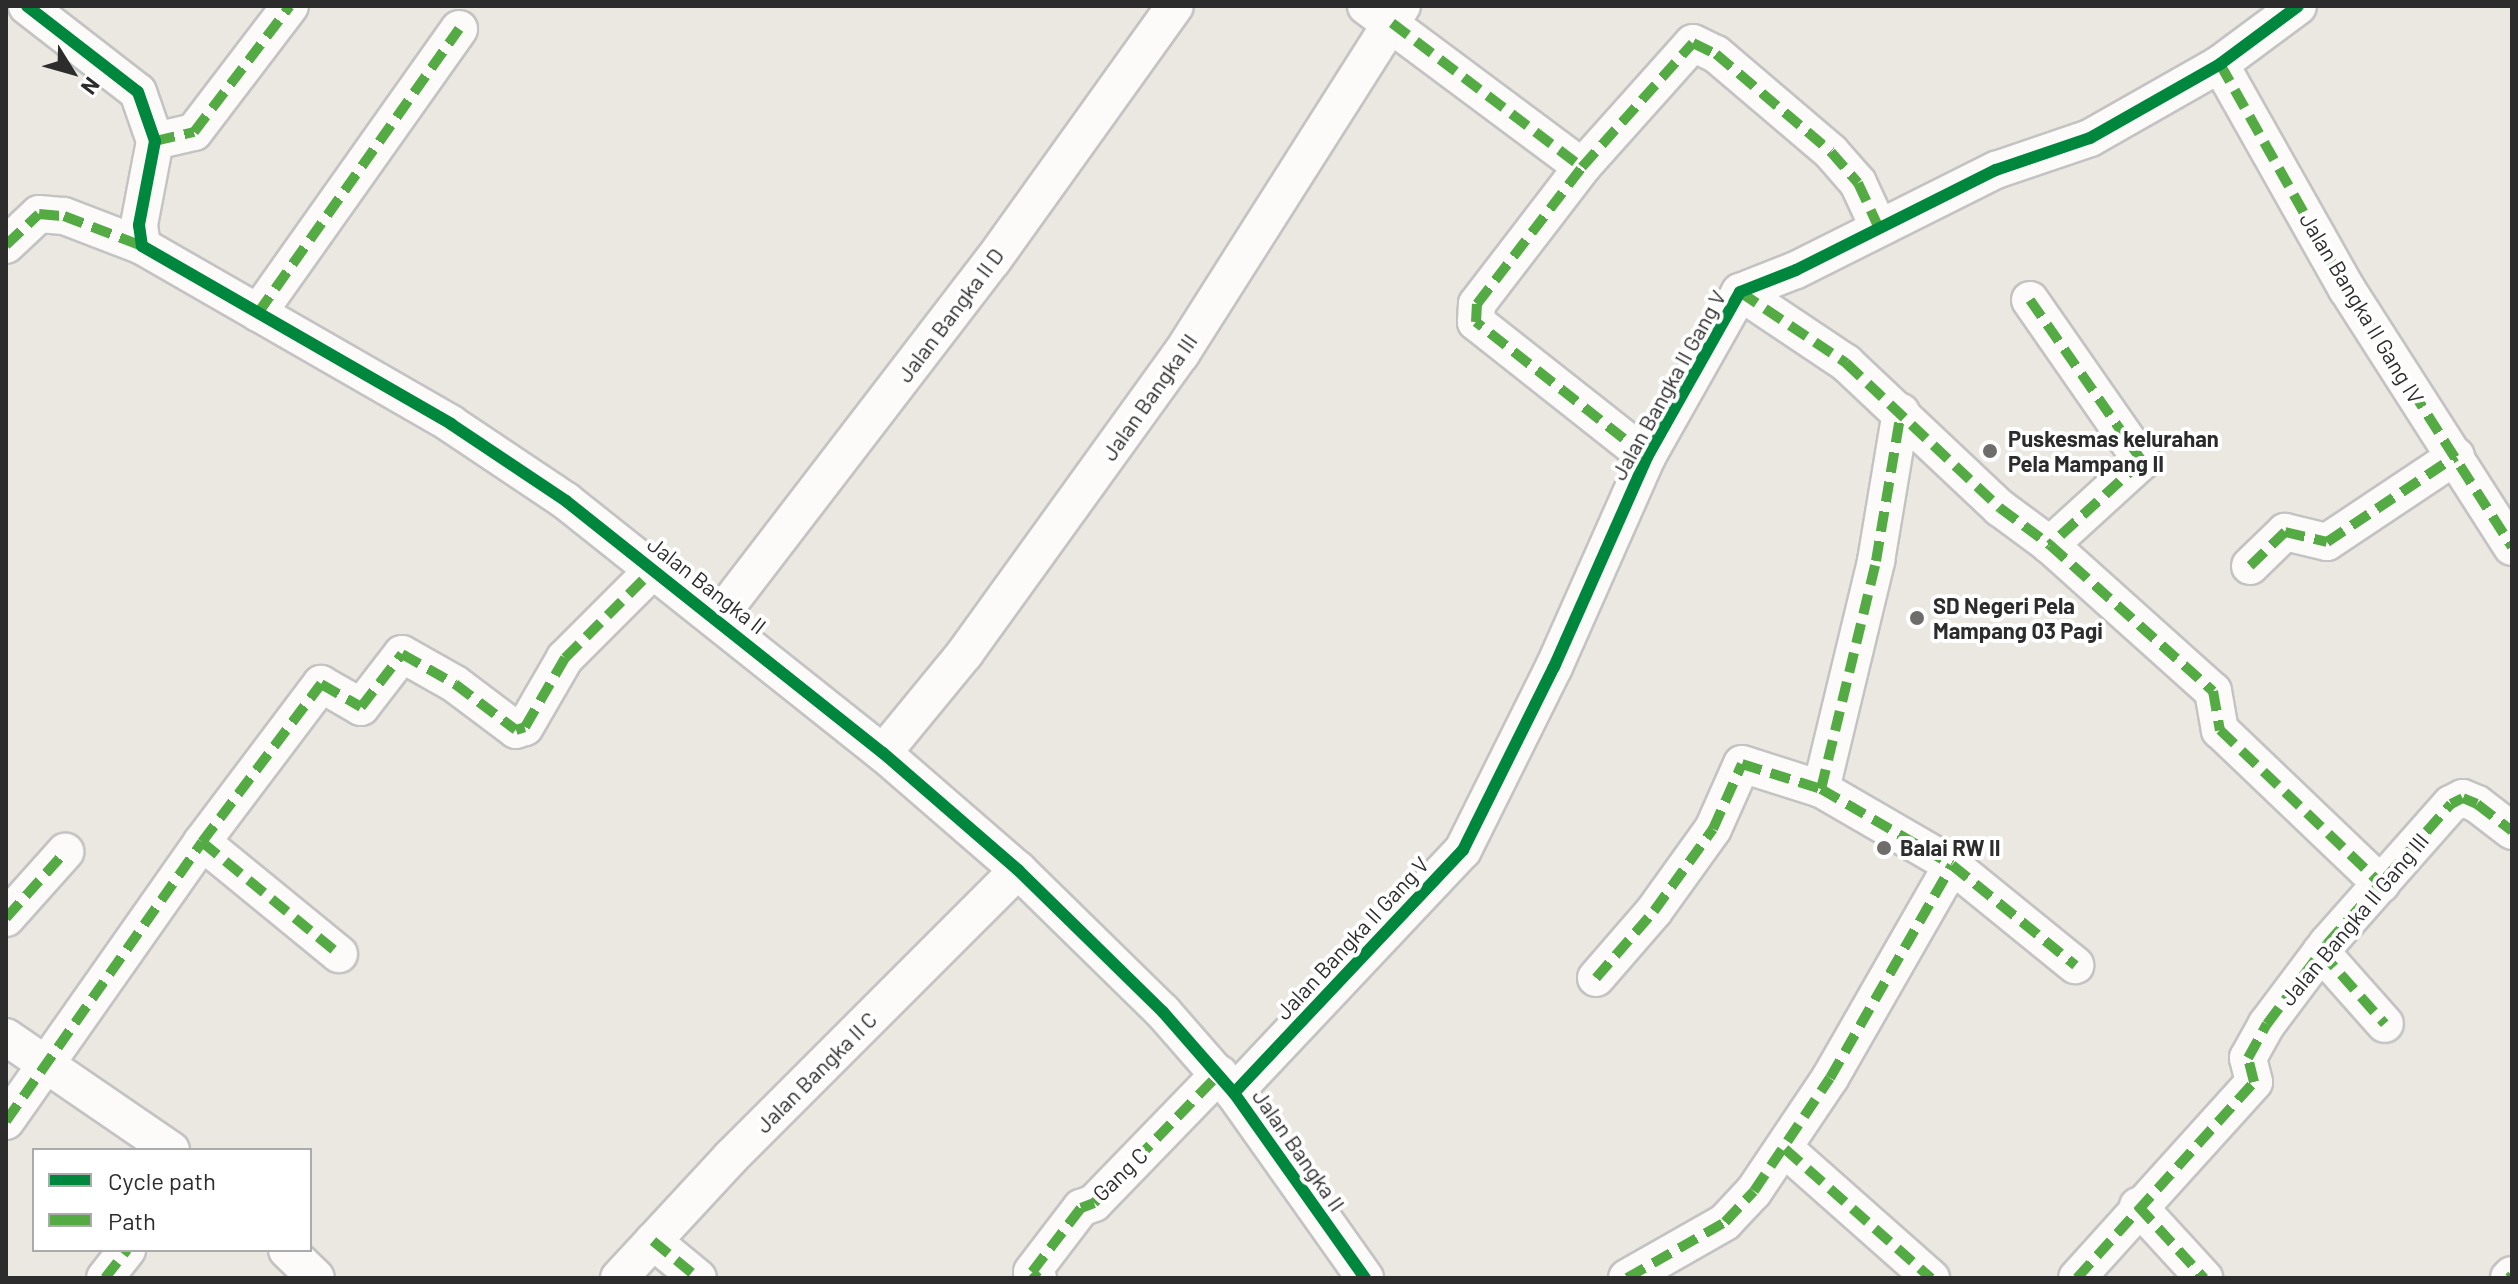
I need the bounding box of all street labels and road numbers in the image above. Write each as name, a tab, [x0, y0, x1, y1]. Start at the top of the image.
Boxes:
street label: Jalan Bangka II Gang IV	[2294, 208, 2430, 408]
street label: Jalan Bangka II D	[891, 243, 1009, 387]
street label: Jalan Bangka II Gang V	[1605, 286, 1731, 484]
street label: Jalan Bangka III	[1096, 329, 1202, 465]
street label: Jalan Bangka II	[643, 531, 771, 639]
street label: Jalan Bangka II Gang III	[2274, 827, 2434, 1011]
street label: Jalan Bangka II Gang V	[1270, 851, 1434, 1025]
street label: Jalan Bangka II C	[750, 1006, 882, 1138]
street label: Jalan Bangka II	[1247, 1084, 1351, 1216]
street label: Gang C	[1087, 1142, 1153, 1206]

